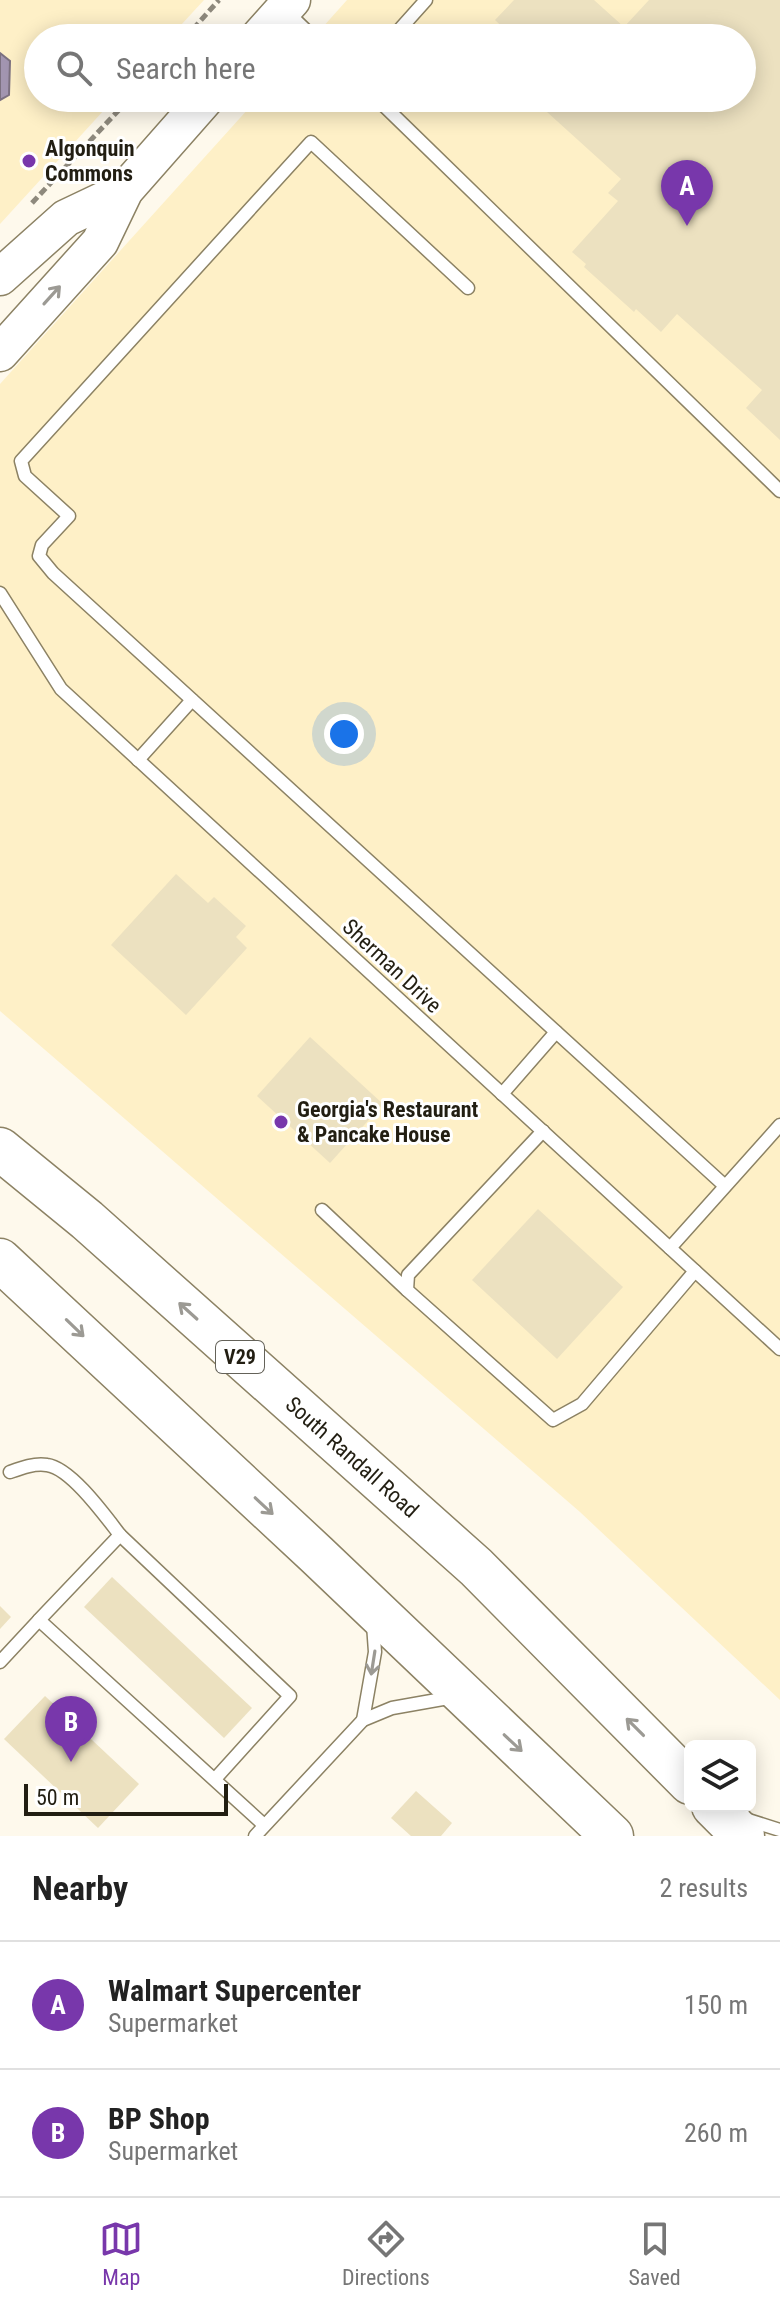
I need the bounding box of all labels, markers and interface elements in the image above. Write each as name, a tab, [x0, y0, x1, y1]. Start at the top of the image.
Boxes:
search box	[24, 24, 756, 112]
icon: search	[52, 46, 96, 90]
text: Search here	[116, 51, 256, 86]
place label: Algonquin Commons	[45, 136, 135, 186]
marker: Algonquin Commons	[20, 152, 38, 170]
pin: A	[661, 160, 713, 226]
one-way arrow	[43, 286, 61, 306]
your location	[324, 714, 364, 754]
street label: Sherman Drive	[337, 914, 447, 1018]
place label: Georgia's Restaurant & Pancake House	[297, 1097, 479, 1147]
marker: Georgia's Restaurant & Pancake House	[272, 1113, 290, 1131]
one-way arrow	[178, 1302, 198, 1320]
one-way arrow	[64, 1319, 84, 1337]
road number: V29	[216, 1341, 264, 1373]
street label: South Randall Road	[281, 1391, 424, 1522]
one-way arrow	[254, 1496, 274, 1515]
one-way arrow	[365, 1650, 380, 1676]
pin: B	[45, 1696, 97, 1762]
one-way arrow	[626, 1718, 645, 1737]
one-way arrow	[503, 1733, 523, 1752]
map controls	[684, 1740, 756, 1812]
button: layers	[684, 1740, 756, 1812]
scale bar	[24, 1780, 228, 1816]
text: 50 m	[36, 1785, 79, 1810]
text: Nearby	[32, 1868, 128, 1908]
text: 2 results	[659, 1873, 748, 1903]
text: Walmart Supercenter	[108, 1973, 361, 2008]
text: A	[50, 1990, 66, 2020]
text: 150 m	[684, 1990, 748, 2020]
text: Supermarket	[108, 2008, 238, 2038]
text: BP Shop	[108, 2101, 210, 2136]
text: B	[51, 2118, 65, 2148]
text: 260 m	[684, 2118, 748, 2148]
text: Supermarket	[108, 2136, 238, 2166]
tab: Map	[99, 2217, 143, 2290]
tab: Directions	[342, 2217, 430, 2290]
tab: Saved	[628, 2217, 681, 2290]

